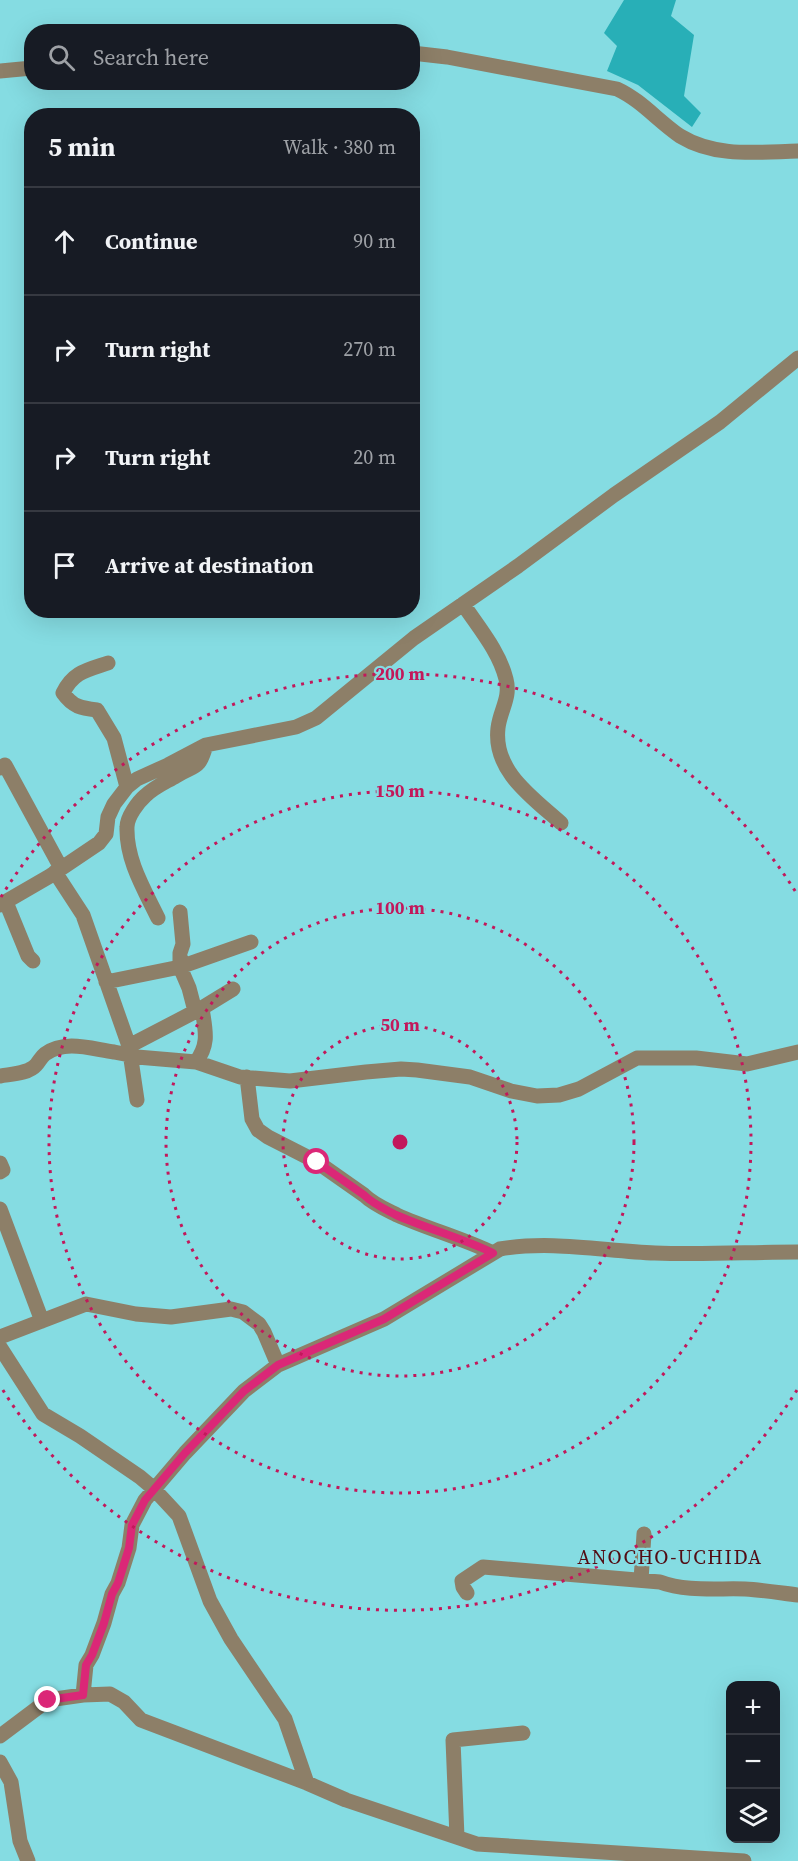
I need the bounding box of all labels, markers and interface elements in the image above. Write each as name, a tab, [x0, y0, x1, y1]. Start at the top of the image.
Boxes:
search box	[24, 24, 420, 90]
icon: search	[45, 41, 78, 74]
text: Search here	[93, 42, 209, 72]
text: 5 min	[48, 129, 115, 165]
text: Walk · 380 m	[283, 133, 396, 161]
icon: ahead	[48, 225, 81, 258]
text: Continue	[105, 226, 198, 256]
text: 90 m	[353, 227, 396, 255]
icon: right	[48, 333, 81, 366]
text: Turn right	[105, 334, 210, 364]
text: 270 m	[343, 335, 396, 363]
icon: right	[48, 441, 81, 474]
text: Turn right	[105, 442, 210, 472]
text: 20 m	[353, 443, 396, 471]
icon: arrive	[48, 549, 81, 582]
text: Arrive at destination	[105, 550, 314, 580]
text: 200 m	[375, 661, 425, 686]
text: 150 m	[375, 778, 425, 803]
text: 100 m	[375, 895, 425, 920]
text: 50 m	[380, 1012, 420, 1037]
centre of rings	[390, 1132, 410, 1152]
route start	[303, 1148, 329, 1174]
district label: ANOCHO-UCHIDA	[577, 1543, 763, 1571]
map controls	[726, 1681, 780, 1843]
button: +	[726, 1681, 780, 1735]
route end	[34, 1686, 60, 1712]
button: −	[726, 1735, 780, 1789]
button: layers	[726, 1789, 780, 1843]

